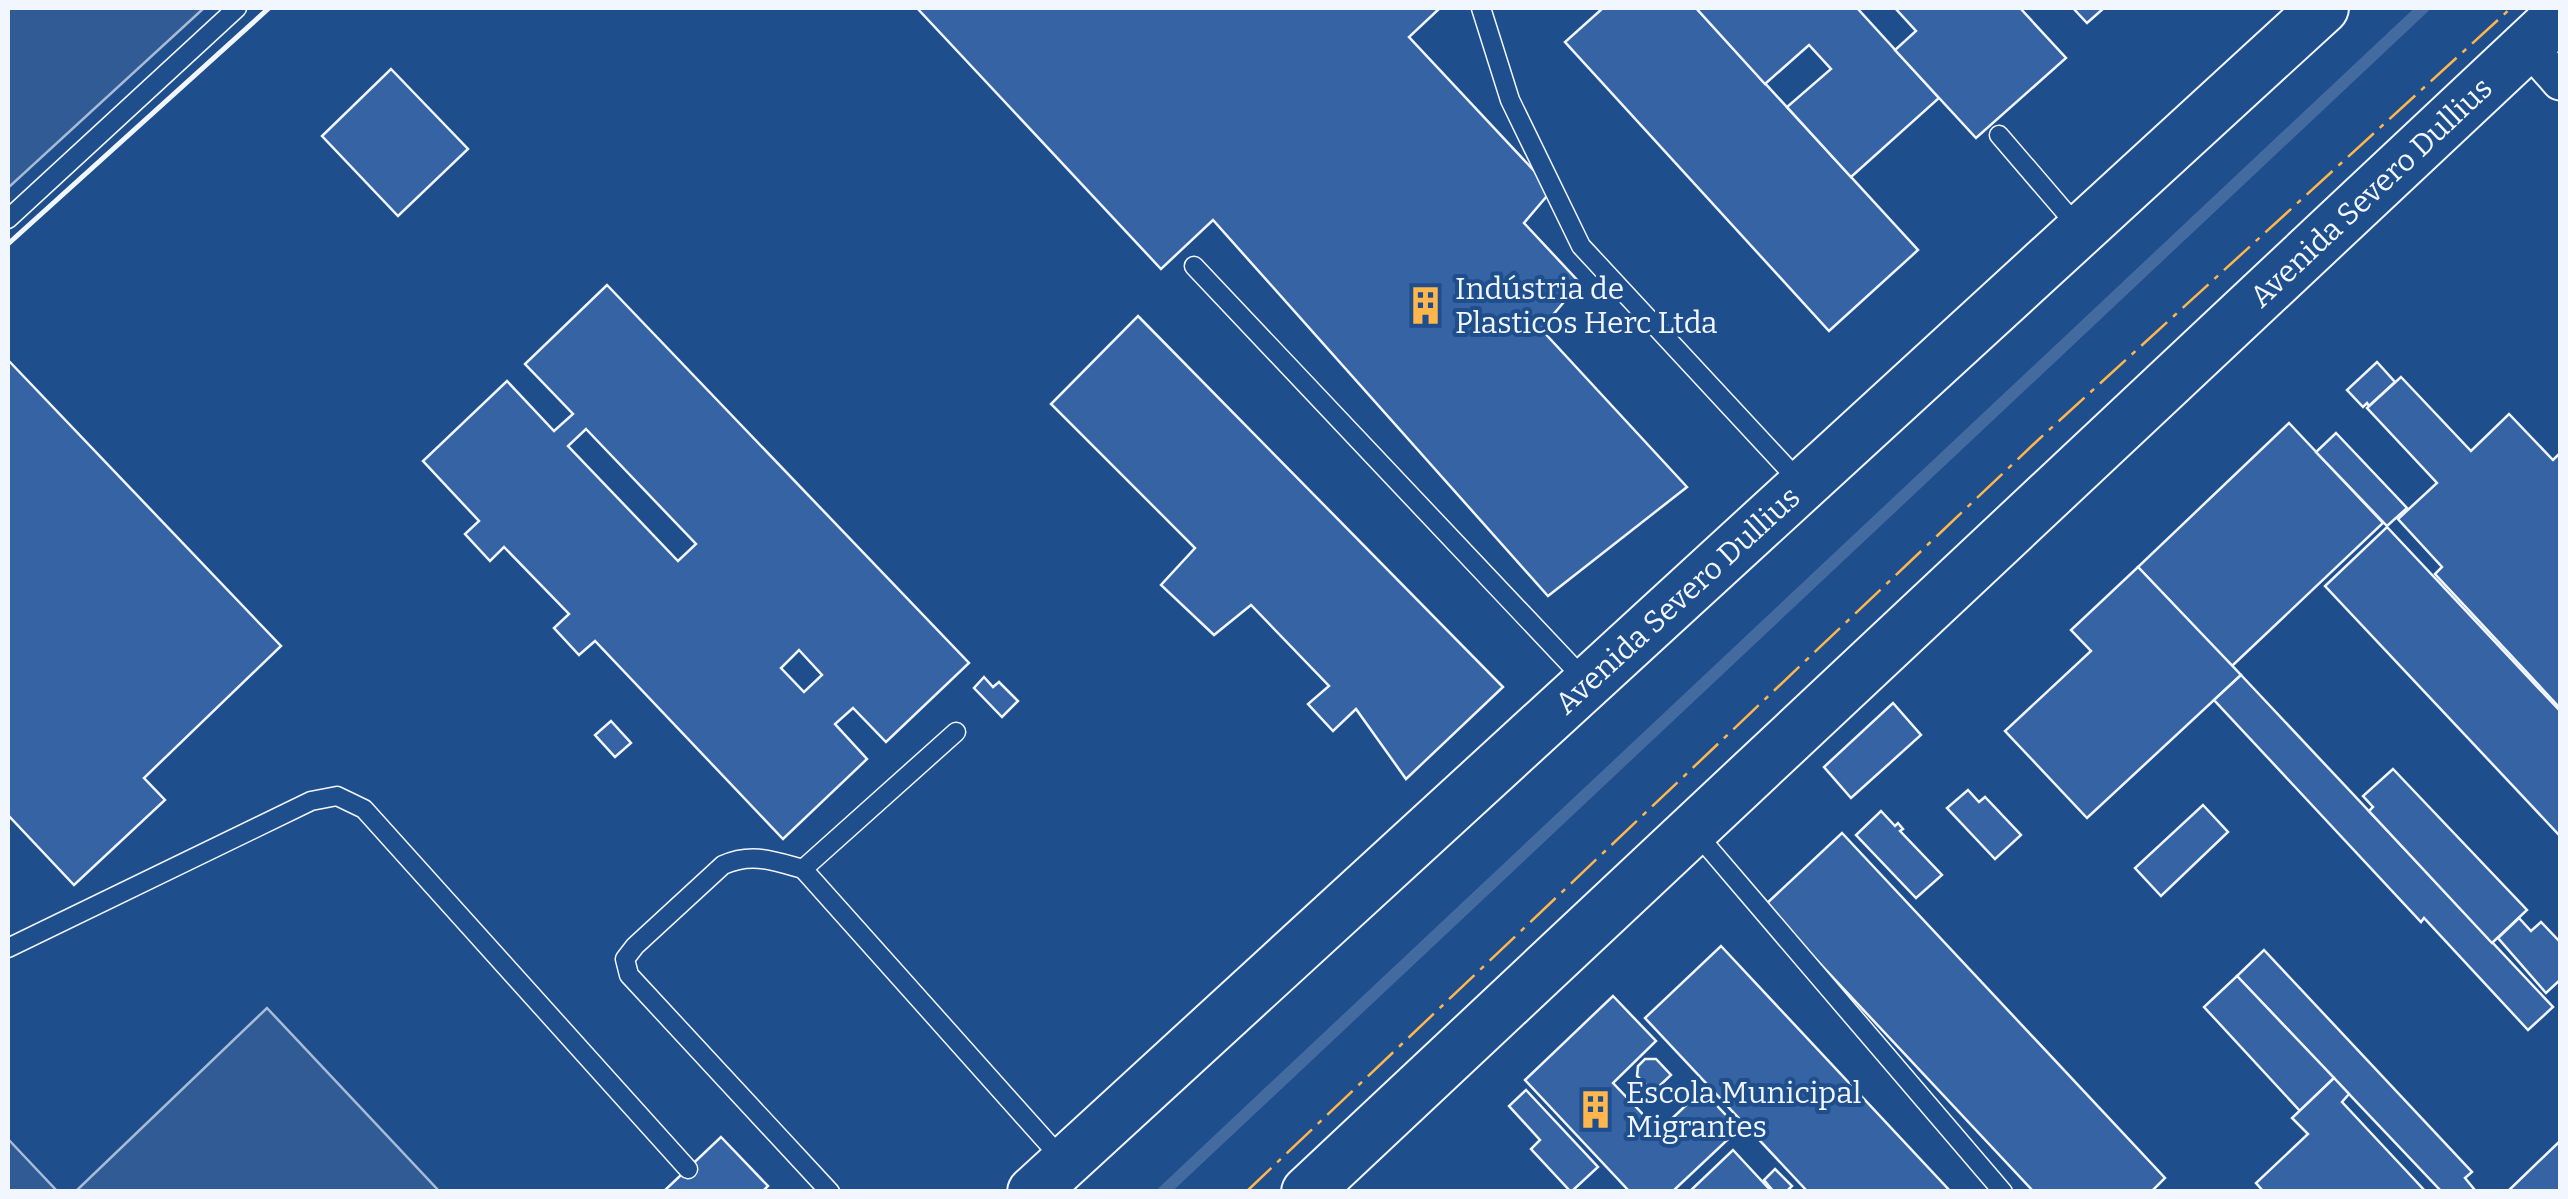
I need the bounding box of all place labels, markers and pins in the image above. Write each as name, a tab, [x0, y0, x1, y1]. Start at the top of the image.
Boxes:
place label: Indústria de Plasticos Herc Ltda	[1455, 271, 1718, 341]
building icon: Indústria de Plasticos Herc Ltda	[1404, 285, 1446, 327]
place label: Escola Municipal Migrantes	[1626, 1075, 1861, 1145]
building icon: Escola Municipal Migrantes	[1575, 1089, 1617, 1131]

